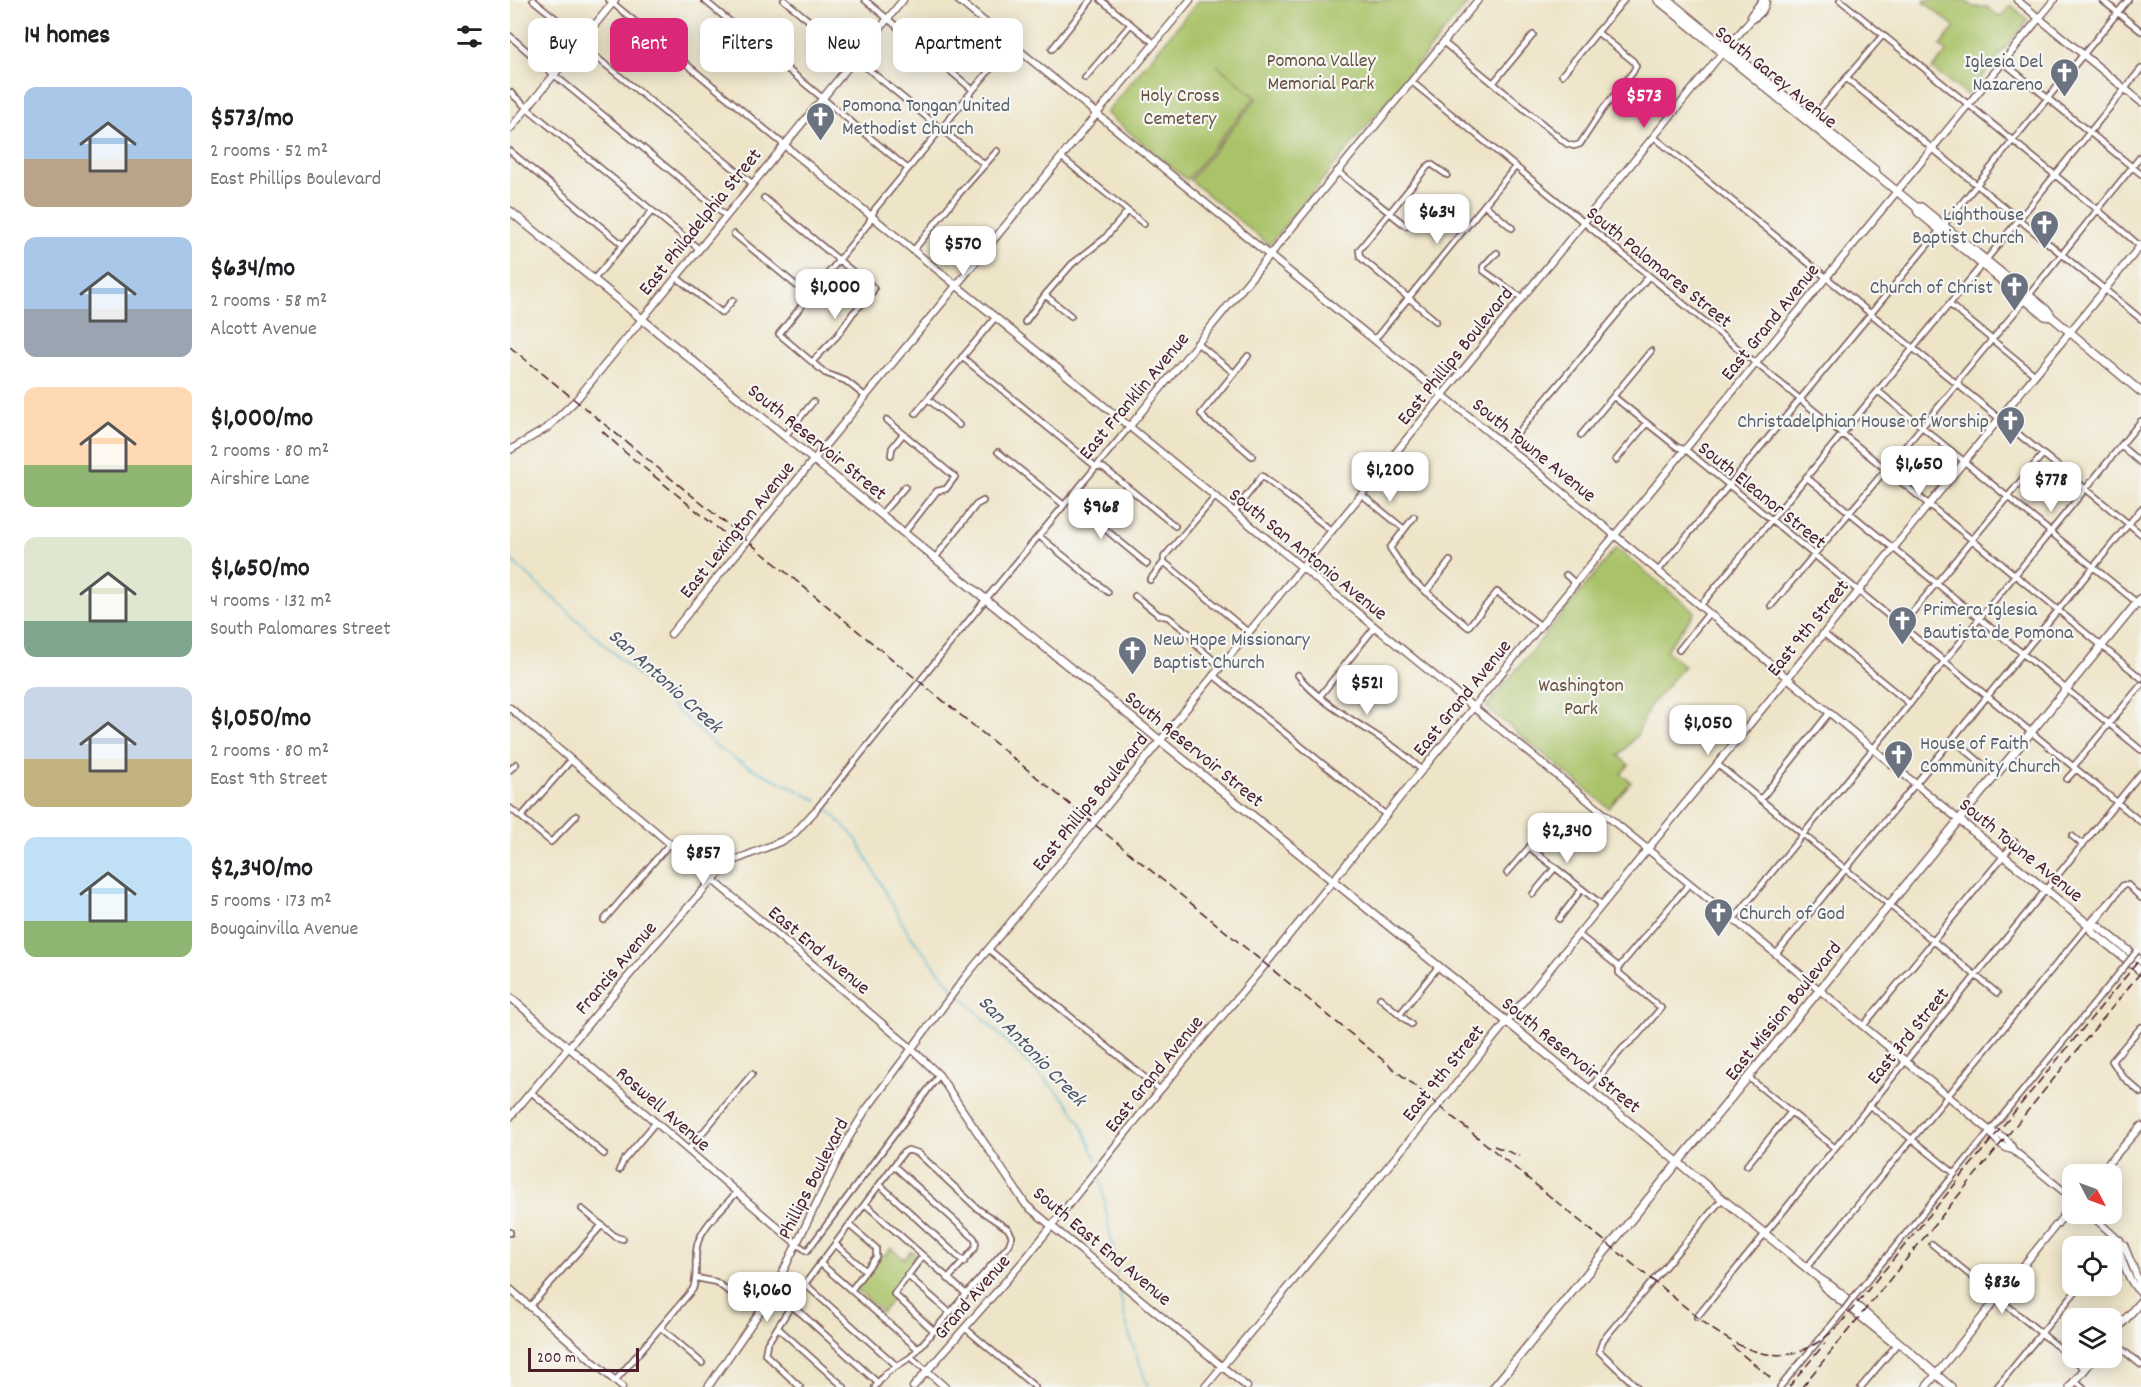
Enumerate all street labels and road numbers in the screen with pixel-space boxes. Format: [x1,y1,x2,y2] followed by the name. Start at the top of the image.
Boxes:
[1708,20,1843,137] street label: South Garey Avenue
[633,143,770,303] street label: East Philadelphia Street
[1579,201,1737,336] street label: South Palomares Street
[1715,258,1828,388] street label: East Grand Avenue
[1392,282,1521,432] street label: East Phillips Boulevard
[1073,327,1197,467] street label: East Franklin Avenue
[740,378,892,508] street label: South Reservoir Street
[1465,392,1601,510] street label: South Towne Avenue
[1691,436,1831,557] street label: South Eleanor Street
[674,456,803,606] street label: East Lexington Avenue
[1222,482,1393,628] street label: South San Antonio Avenue
[1761,574,1857,683] street label: East 9th Street
[1407,634,1520,764] street label: East Grand Avenue
[1117,685,1269,815] street label: South Reservoir Street
[1027,728,1156,878] street label: East Phillips Boulevard
[1952,792,2088,910] street label: South Towne Avenue
[761,900,875,1003] street label: East End Avenue
[570,916,665,1022] street label: Francis Avenue
[1719,936,1850,1088] street label: East Mission Boulevard
[1861,982,1957,1091] street label: East 3rd Street
[1494,991,1646,1121] street label: South Reservoir Street
[1099,1010,1212,1140] street label: East Grand Avenue
[1396,1019,1492,1128] street label: East 9th Street
[608,1061,716,1160] street label: Roswell Avenue
[772,1114,857,1245] street label: Phillips Boulevard
[1026,1181,1177,1314] street label: South East End Avenue
[928,1249,1018,1347] street label: Grand Avenue

